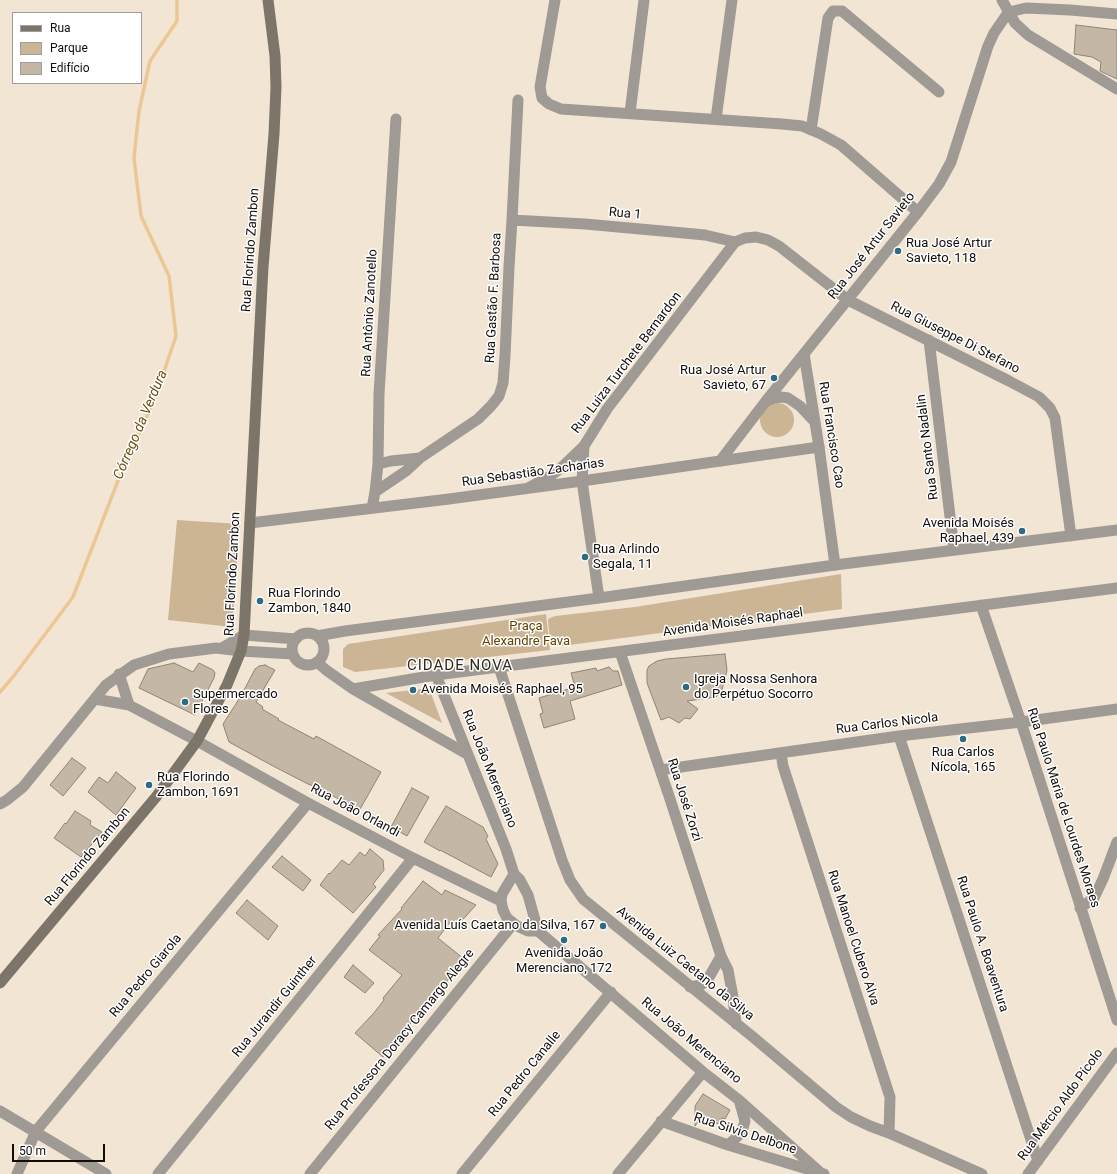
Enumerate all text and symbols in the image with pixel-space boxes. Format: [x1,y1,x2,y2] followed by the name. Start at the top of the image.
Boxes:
[12,12,142,84] legend
[50,21,71,35] text: Rua
[50,41,88,55] text: Parque
[50,61,90,75] text: Edifício
[239,188,263,312] street label: Rua Florindo Zambon
[825,189,919,303] street label: Rua José Artur Savieto
[608,205,642,223] street label: Rua 1
[483,232,505,364] street label: Rua Gastão F. Barbosa
[906,236,992,267] place label: Rua José Artur Savieto, 118
[893,246,903,256] marker: Rua José Artur Savieto, 118
[359,249,381,377] street label: Rua Antônio Zanotello
[569,289,685,437] street label: Rua Luiza Turchete Bernardon
[888,299,1022,377] street label: Rua Giuseppe Di Stefano
[680,363,766,394] place label: Rua José Artur Savieto, 67
[110,368,172,482] water label: Córrego da Verdura
[769,373,779,383] marker: Rua José Artur Savieto, 67
[815,380,847,490] street label: Rua Francisco Cao
[914,393,942,501] street label: Rua Santo Nadalin
[461,455,605,491] street label: Rua Sebastião Zacharias
[222,512,244,636] street label: Rua Florindo Zambon
[923,516,1014,547] place label: Avenida Moisés Raphael, 439
[1017,526,1027,536] marker: Avenida Moisés Raphael, 439
[593,542,660,573] place label: Rua Arlindo Segala, 11
[580,552,590,562] marker: Rua Arlindo Segala, 11
[268,586,351,617] place label: Rua Florindo Zambon, 1840
[255,596,265,606] marker: Rua Florindo Zambon, 1840
[662,605,804,641] street label: Avenida Moisés Raphael
[482,619,570,650] park label: Praça Alexandre Fava
[407,657,513,675] district label: CIDADE NOVA
[694,672,817,703] place label: Igreja Nossa Senhora do Perpétuo Socorro
[421,682,583,698] place label: Avenida Moisés Raphael, 95
[681,682,691,692] marker: Igreja Nossa Senhora do Perpétuo Socorro
[408,685,418,695] marker: Avenida Moisés Raphael, 95
[193,687,278,718] place label: Supermercado Flores
[180,697,190,707] marker: Supermercado Flores
[1023,706,1103,910] street label: Rua Paulo Maria de Lourdes Moraes
[458,708,520,830] street label: Rua João Merenciano
[835,710,939,738] street label: Rua Carlos Nicola
[958,734,968,744] marker: Rua Carlos Nícola, 165
[931,745,995,776] place label: Rua Carlos Nícola, 165
[663,757,705,843] street label: Rua José Zorzi
[157,770,240,801] place label: Rua Florindo Zambon, 1691
[144,780,154,790] marker: Rua Florindo Zambon, 1691
[308,781,402,841] street label: Rua João Orlandi
[42,804,134,910] street label: Rua Florindo Zambon
[824,868,882,1008] street label: Rua Manoel Cubero Alva
[953,874,1011,1014] street label: Rua Paulo A. Boaventura
[613,904,757,1024] street label: Avenida Luiz Caetano da Silva
[395,918,595,934] place label: Avenida Luís Caetano da Silva, 167
[598,921,608,931] marker: Avenida Luís Caetano da Silva, 167
[107,931,185,1021] street label: Rua Pedro Giarola
[559,935,569,945] marker: Avenida João Merenciano, 172
[322,946,478,1134] street label: Rua Professora Doracy Camargo Alegre
[516,946,612,977] place label: Avenida João Merenciano, 172
[229,953,321,1061] street label: Rua Jurandir Guinther
[638,995,744,1087] street label: Rua João Merenciano
[486,1028,564,1120] street label: Rua Pedro Canalle
[1015,1046,1107,1164] street label: Rua Mércio Aldo Pícolo
[692,1110,798,1158] street label: Rua Silvio Delbone
[14,1136,107,1162] scale bar
[19,1144,46,1158] text: 50 m

